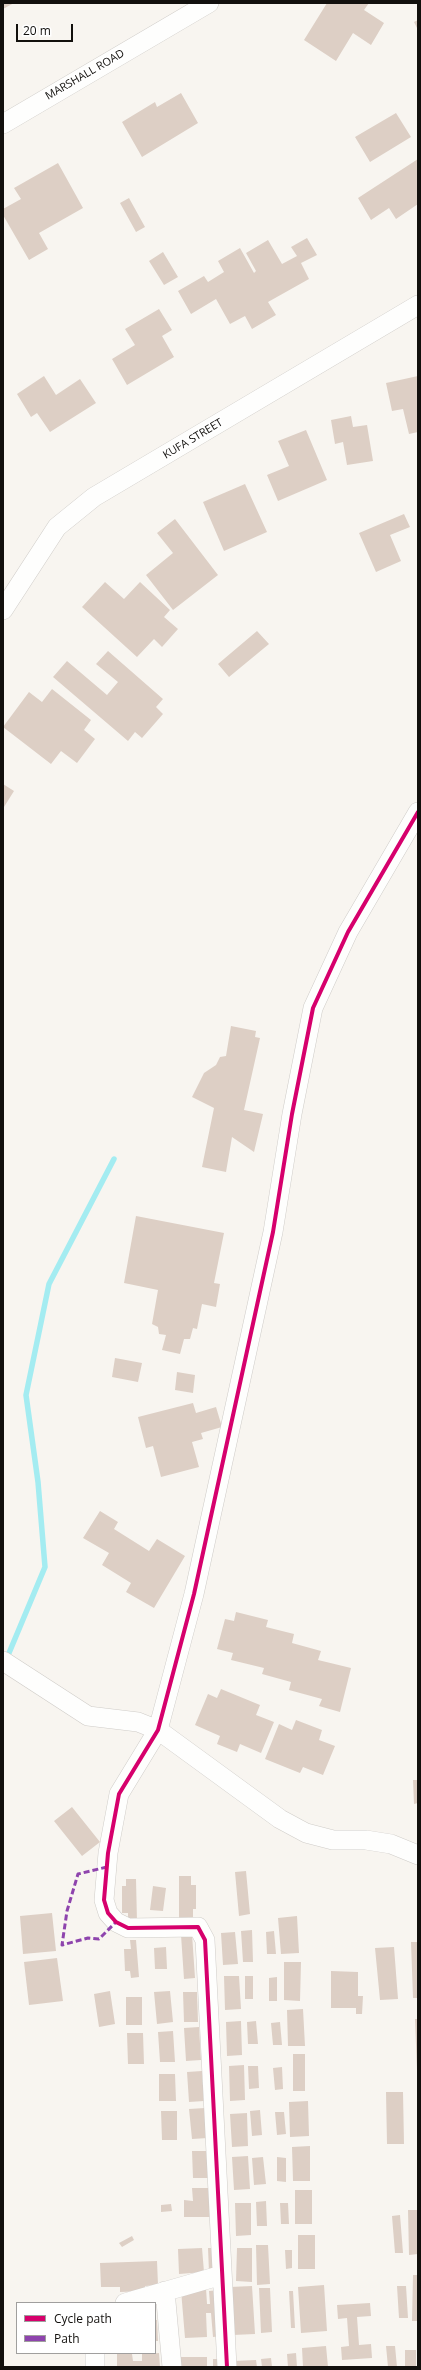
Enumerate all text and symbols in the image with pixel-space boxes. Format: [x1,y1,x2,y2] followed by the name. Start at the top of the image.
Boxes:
[18,16,75,42] scale bar
[23,22,51,39] text: 20 m
[43,47,127,103] street label: MARSHALL ROAD
[161,416,225,462] street label: KUFA STREET
[16,2302,156,2354] legend
[54,2310,112,2327] text: Cycle path
[54,2330,80,2347] text: Path

